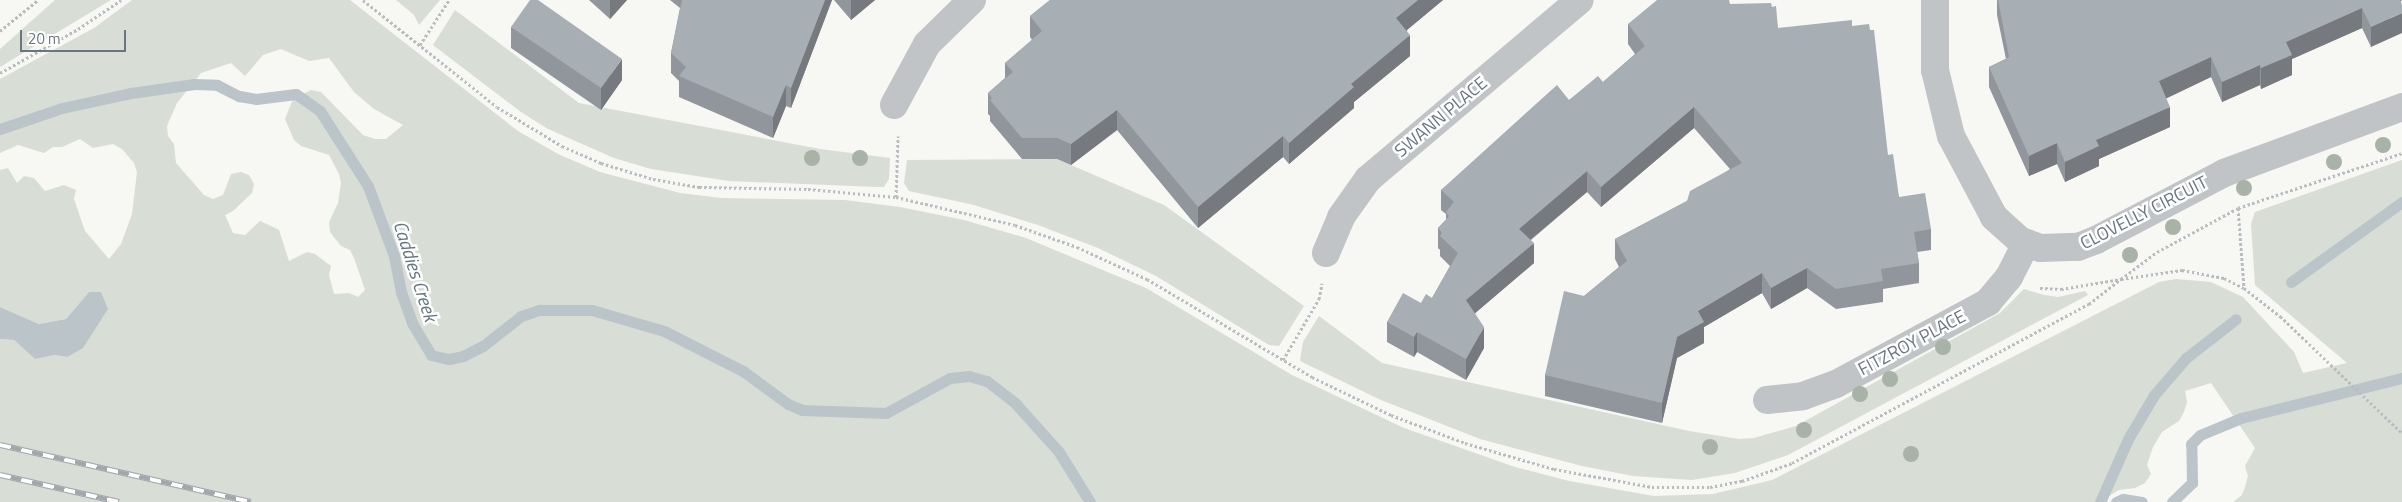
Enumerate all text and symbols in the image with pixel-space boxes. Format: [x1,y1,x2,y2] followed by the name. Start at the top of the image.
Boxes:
[22,20,129,52] scale bar
[28,27,61,50] text: 20 m
[1390,72,1492,162] street label: SWANN PLACE
[2077,172,2211,254] street label: CLOVELLY CIRCUIT
[389,218,443,324] water label: Caddies Creek
[1855,306,1969,380] street label: FITZROY PLACE

